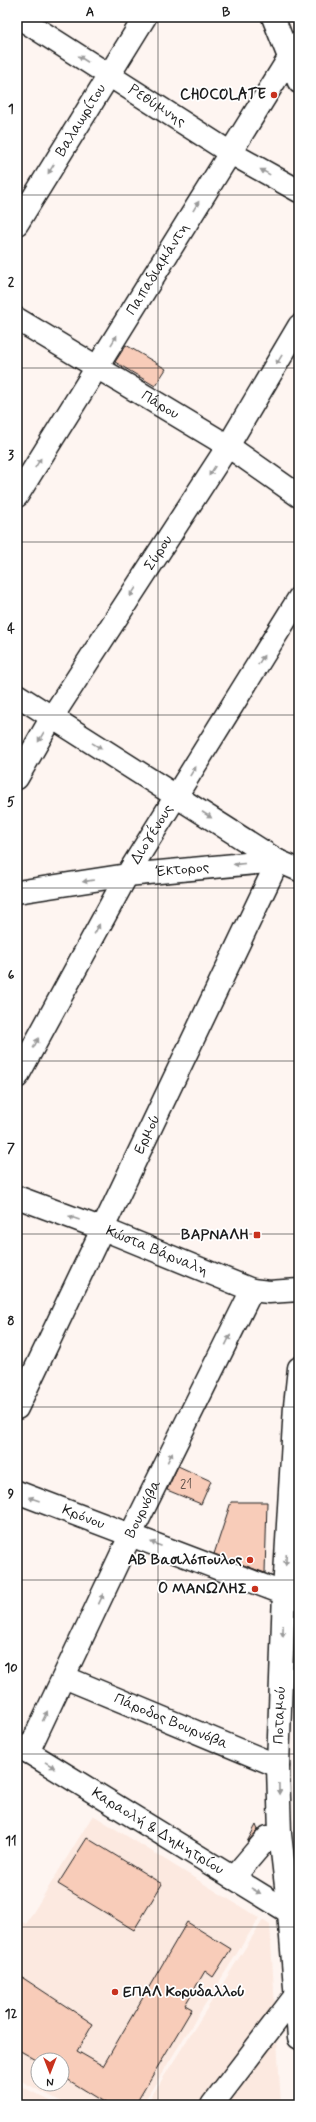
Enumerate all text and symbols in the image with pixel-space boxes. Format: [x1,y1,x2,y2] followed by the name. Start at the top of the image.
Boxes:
[86,4,94,21] text: A
[222,4,231,21] text: B
[77,56,89,63] one-way arrow
[51,80,111,160] street label: Βαλαωρίτου
[124,80,190,132] street label: Ρεθύμνης
[180,85,266,105] place label: CHOCOLATE
[269,90,279,100] marker: CHOCOLATE
[8,101,14,118] text: 1
[48,163,55,175] one-way arrow
[259,169,271,176] one-way arrow
[193,200,200,212] one-way arrow
[122,219,194,319] street label: Παπαδιαμάντη
[8,274,15,291] text: 2
[110,335,118,345] one-way arrow
[276,354,283,366] one-way arrow
[137,386,183,424] street label: Πάρου
[8,447,14,464] text: 3
[34,457,41,469] one-way arrow
[208,466,216,476] one-way arrow
[140,531,178,574] street label: Σύρου
[130,586,137,598] one-way arrow
[7,621,15,638] text: 4
[257,654,264,666] one-way arrow
[37,731,44,743] one-way arrow
[91,742,103,749] one-way arrow
[189,765,196,777] one-way arrow
[7,794,15,811] text: 5
[126,800,179,868] street label: Διογένους
[201,812,213,819] one-way arrow
[155,857,211,882] street label: Έκτορος
[233,861,245,868] one-way arrow
[82,878,94,884] one-way arrow
[94,923,101,935] one-way arrow
[8,967,15,984] text: 6
[32,1037,39,1049] one-way arrow
[130,1111,165,1158] street label: Ερμού
[7,1140,15,1157] text: 7
[67,1215,79,1221] one-way arrow
[103,1221,211,1281] street label: Κώστα Βάρναλη
[181,1225,249,1245] place label: ΒΑΡΝΑΛΗ
[252,1230,262,1240] marker: ΒΑΡΝΑΛΗ
[7,1313,15,1330] text: 8
[225,1335,231,1346] one-way arrow
[167,1451,173,1462] one-way arrow
[121,1476,166,1542] street label: Βουρνόβα
[180,1476,192,1493] house number: 21
[8,1486,15,1503] text: 9
[28,1495,40,1501] one-way arrow
[59,1500,108,1534] street label: Κρόνου
[150,1540,162,1546] one-way arrow
[128,1550,242,1570] place label: ΑΒ Βασιλόπουλος
[283,1554,290,1566] one-way arrow
[245,1555,255,1565] marker: ΑΒ Βασιλόπουλος
[158,1579,247,1599] place label: O ΜΑΝΩΛΗΣ
[250,1584,260,1594] marker: O ΜΑΝΩΛΗΣ
[98,1593,104,1605] one-way arrow
[280,1625,286,1638] one-way arrow
[4,1660,18,1677] text: 10
[269,1686,291,1744] street label: Ποταμού
[111,1689,232,1754] street label: Πάροδος Βουρνόβα
[42,1711,48,1722] one-way arrow
[45,1761,55,1769] one-way arrow
[88,1783,228,1880] street label: Καραολή & Δημητρίου
[275,1783,282,1795] one-way arrow
[5,1833,17,1850] text: 11
[251,1888,262,1895] one-way arrow
[123,1982,245,2002] place label: ΕΠΑΛ Κορυδαλλού
[110,1987,120,1997] marker: ΕΠΑΛ Κορυδαλλού
[5,2006,17,2023] text: 12
[30,2052,70,2092] north arrow
[46,2074,54,2088] text: N

